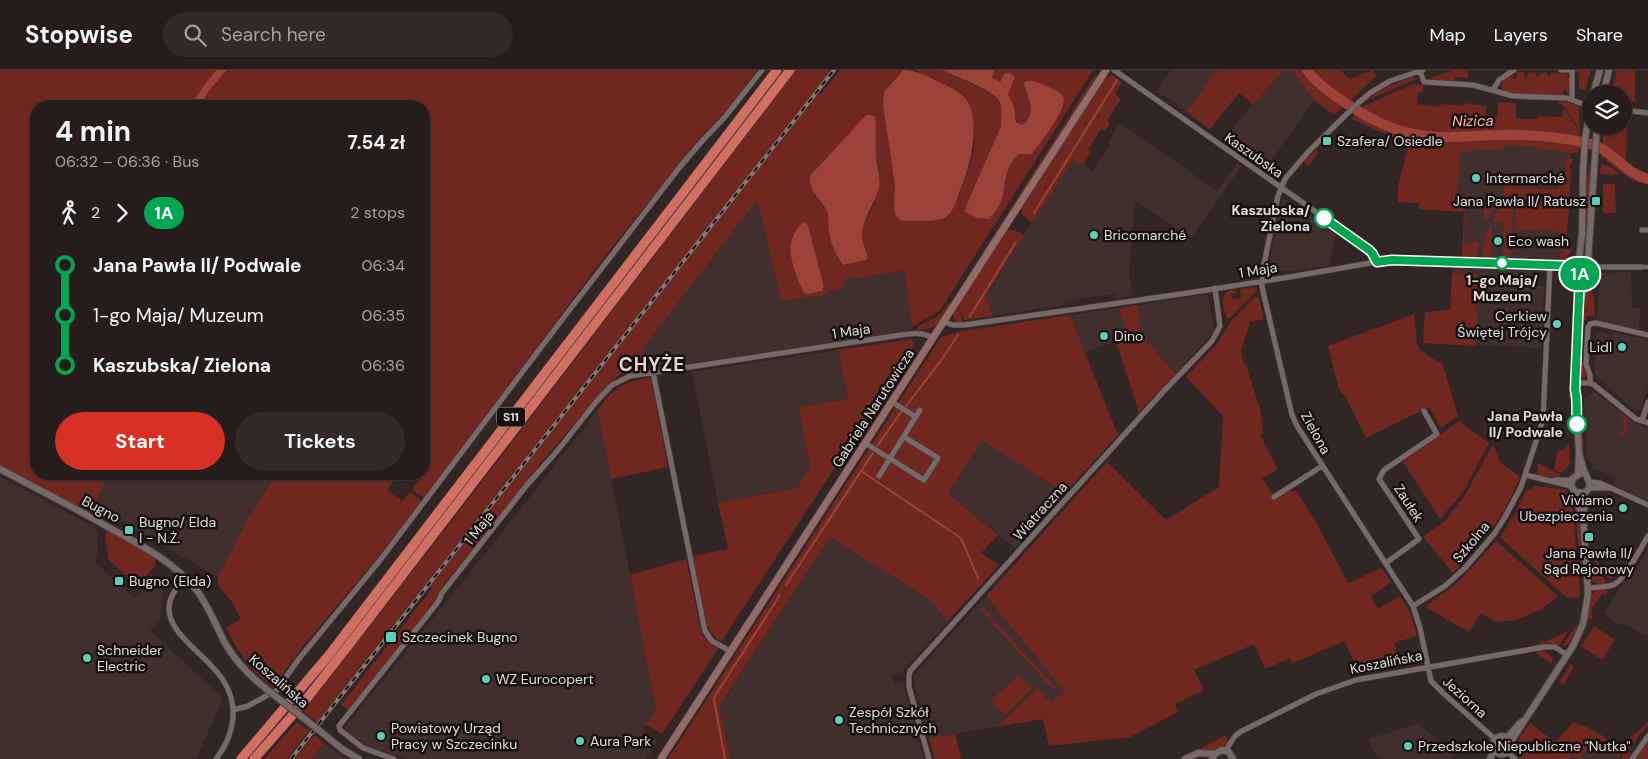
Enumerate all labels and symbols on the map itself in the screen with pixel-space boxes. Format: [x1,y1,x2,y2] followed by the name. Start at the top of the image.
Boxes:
[1452,111,1494,131] water label: Nizica
[1221,128,1287,182] street label: Kaszubska
[1337,132,1443,150] place label: Szafera/ Osiedle
[1321,135,1333,147] marker: Szafera/ Osiedle
[1486,169,1565,187] place label: Intermarché
[1470,172,1482,184] marker: Intermarché
[1453,192,1586,210] place label: Jana Pawła II/ Ratusz
[1590,195,1602,207] marker: Jana Pawła II/ Ratusz
[1232,201,1310,235] place label: Kaszubska/ Zielona
[1314,208,1334,228] marker: Kaszubska/ Zielona
[1104,226,1186,244] place label: Bricomarché
[1088,229,1100,241] marker: Bricomarché
[1508,232,1569,250] place label: Eco wash
[1492,235,1504,247] marker: Eco wash
[1495,256,1509,270] marker: 1-go Maja/ Muzeum
[1238,258,1278,282] street label: 1 Maja
[1558,258,1602,290] line badge: 1A
[1466,271,1538,305] place label: 1-go Maja/ Muzeum
[1457,307,1547,341] place label: Cerkiew Świętej Trójcy
[1551,318,1563,330] marker: Cerkiew Świętej Trójcy
[831,319,871,343] street label: 1 Maja
[1114,327,1143,345] place label: Dino
[1098,330,1110,342] marker: Dino
[1589,338,1612,356] place label: Lidl
[1616,341,1628,353] marker: Lidl
[828,345,918,471] street label: Gabriela Narutowicza
[619,352,685,377] district label: CHYŻE
[1487,407,1563,441] place label: Jana Pawła II/ Podwale
[497,408,525,427] road number: S11
[1297,409,1335,457] street label: Zielona
[1567,414,1587,434] marker: Jana Pawła II/ Podwale
[1009,478,1071,544] street label: Wiatraczna
[1390,481,1428,525] street label: Zaułek
[1519,491,1613,525] place label: Viviamo Ubezpieczenia
[79,492,123,526] street label: Bugno
[1617,502,1629,514] marker: Viviamo Ubezpieczenia
[460,507,498,549] street label: 1 Maja
[139,513,216,547] place label: Bugno/ Elda I - N.Ż.
[1449,518,1493,566] street label: Szkolna
[123,524,135,536] marker: Bugno/ Elda I - N.Ż.
[1583,531,1595,543] marker: Jana Pawła II/ Sąd Rejonowy
[1544,544,1634,578] place label: Jana Pawła II/ Sąd Rejonowy
[129,572,211,590] place label: Bugno (Elda)
[113,575,125,587] marker: Bugno (Elda)
[402,628,518,646] place label: Szczecinek Bugno
[384,630,398,644] marker: Szczecinek Bugno
[97,641,162,675] place label: Schneider Electric
[1348,646,1424,678] street label: Koszalińska
[245,650,313,712] street label: Koszalińska
[81,652,93,664] marker: Schneider Electric
[496,670,594,688] place label: WZ Eurocopert
[1439,672,1491,722] street label: Jeziorna
[480,673,492,685] marker: WZ Eurocopert
[849,703,936,737] place label: Zespół Szkół Technicznych
[833,714,845,726] marker: Zespół Szkół Technicznych
[391,719,517,753] place label: Powiatowy Urząd Pracy w Szczecinku
[375,730,387,742] marker: Powiatowy Urząd Pracy w Szczecinku
[590,732,651,750] place label: Aura Park
[574,735,586,747] marker: Aura Park
[1418,737,1631,755] place label: Przedszkole Niepubliczne "Nutka"
[1402,740,1414,752] marker: Przedszkole Niepubliczne "Nutka"

